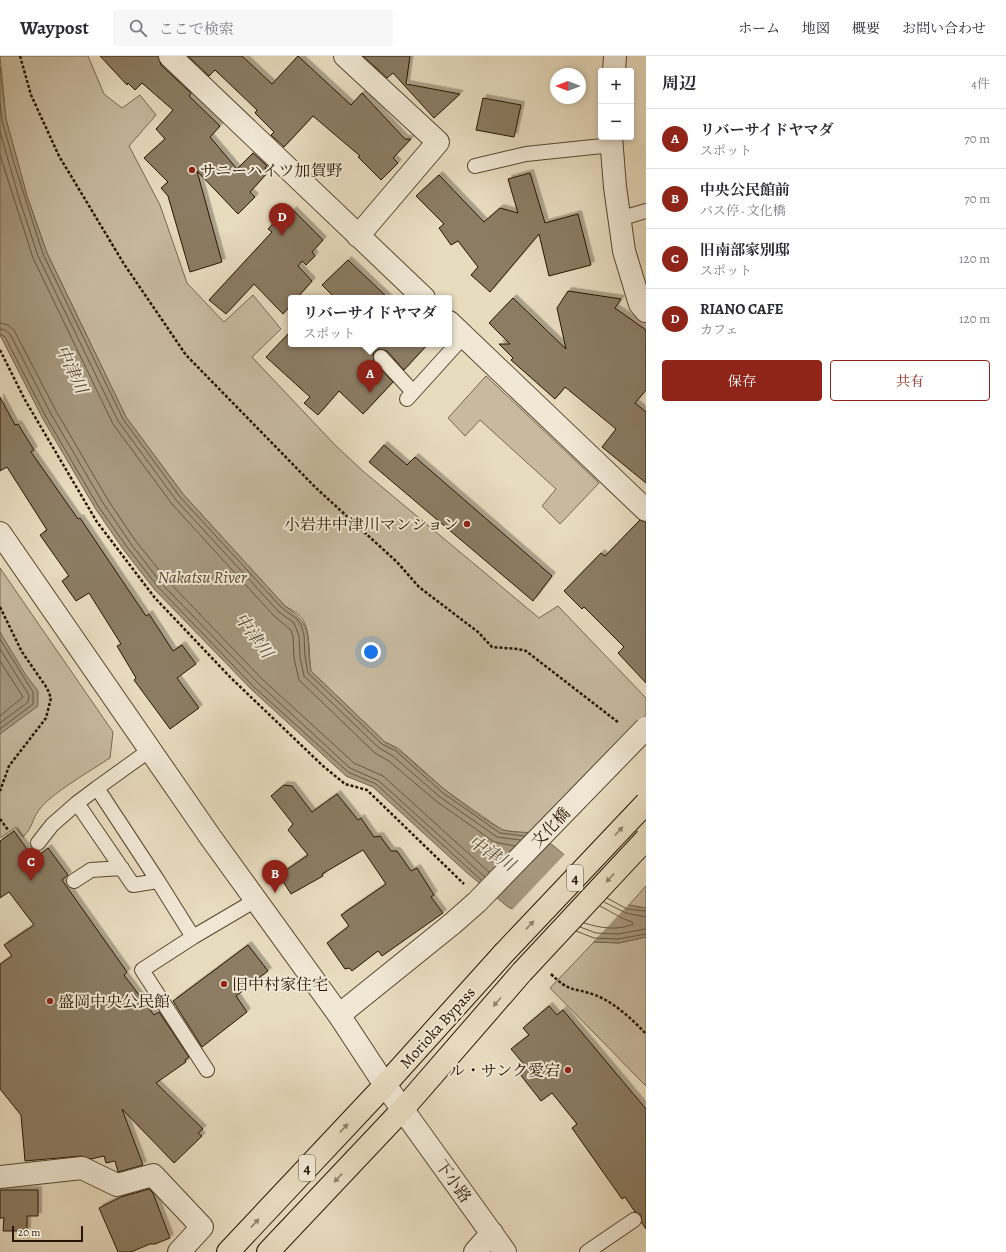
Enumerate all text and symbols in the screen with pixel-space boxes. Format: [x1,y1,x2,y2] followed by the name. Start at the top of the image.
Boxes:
[113,10,393,46] search box
[20,15,89,41] text: Waypost
[127,17,149,39] icon: search
[159,19,234,39] text: ここで検索
[738,19,780,38] text: ホーム
[802,19,830,38] text: 地図
[852,19,880,38] text: 概要
[902,19,986,38] text: お問い合わせ
[550,68,586,104] north arrow
[598,68,634,140] map controls
[598,68,634,104] button: +
[662,72,696,95] text: 周辺
[971,75,990,92] text: 4件
[598,104,634,140] button: −
[700,120,834,140] text: リバーサイドヤマダ
[671,130,679,147] text: A
[964,130,990,147] text: 70 m
[700,142,752,159] text: スポット
[200,160,343,182] place label: サニーハイツ加賀野
[187,165,197,175] marker: サニーハイツ加賀野
[700,180,790,200] text: 中央公民館前
[671,190,679,207] text: B
[964,190,990,207] text: 70 m
[700,202,786,219] text: バス停 · 文化橋
[269,203,295,236] pin: D
[700,240,790,260] text: 旧南部家別邸
[671,250,679,267] text: C
[959,250,990,267] text: 120 m
[700,262,752,279] text: スポット
[288,295,452,347] popup
[700,299,783,319] text: RIANO CAFE
[303,303,437,323] text: リバーサイドヤマダ
[670,310,680,327] text: D
[959,310,990,327] text: 120 m
[700,321,738,338] text: カフェ
[303,325,355,342] text: スポット
[50,341,94,399] water label: 中津川
[357,360,383,393] pin: A
[662,360,822,401] button: 保存
[830,360,990,401] button: 共有
[284,514,459,536] place label: 小岩井中津川マンション
[462,519,472,529] marker: 小岩井中津川マンション
[157,566,248,589] water label: Nakatsu River
[229,608,279,664] water label: 中津川
[361,642,381,662] your location
[526,803,575,853] street label: 文化橋
[614,826,624,836] one-way arrow
[464,830,521,878] water label: 中津川
[18,848,44,881] pin: C
[262,860,288,893] pin: B
[567,865,583,891] road number: 4
[605,873,615,883] one-way arrow
[525,921,534,930] one-way arrow
[232,974,328,996] place label: 旧中村家住宅
[219,979,229,989] marker: 旧中村家住宅
[395,982,481,1073] street label: Morioka Bypass
[58,991,170,1013] place label: 盛岡中央公民館
[45,996,55,1006] marker: 盛岡中央公民館
[492,996,501,1007] one-way arrow
[449,1060,560,1082] place label: ル・サンク愛宕
[563,1065,573,1075] marker: ル・サンク愛宕
[339,1123,349,1133] one-way arrow
[299,1155,315,1181] road number: 4
[430,1156,476,1207] street label: 下小路
[333,1173,343,1183] one-way arrow
[250,1219,259,1228] one-way arrow
[12,1224,83,1243] scale bar
[18,1225,40,1240] text: 20 m

